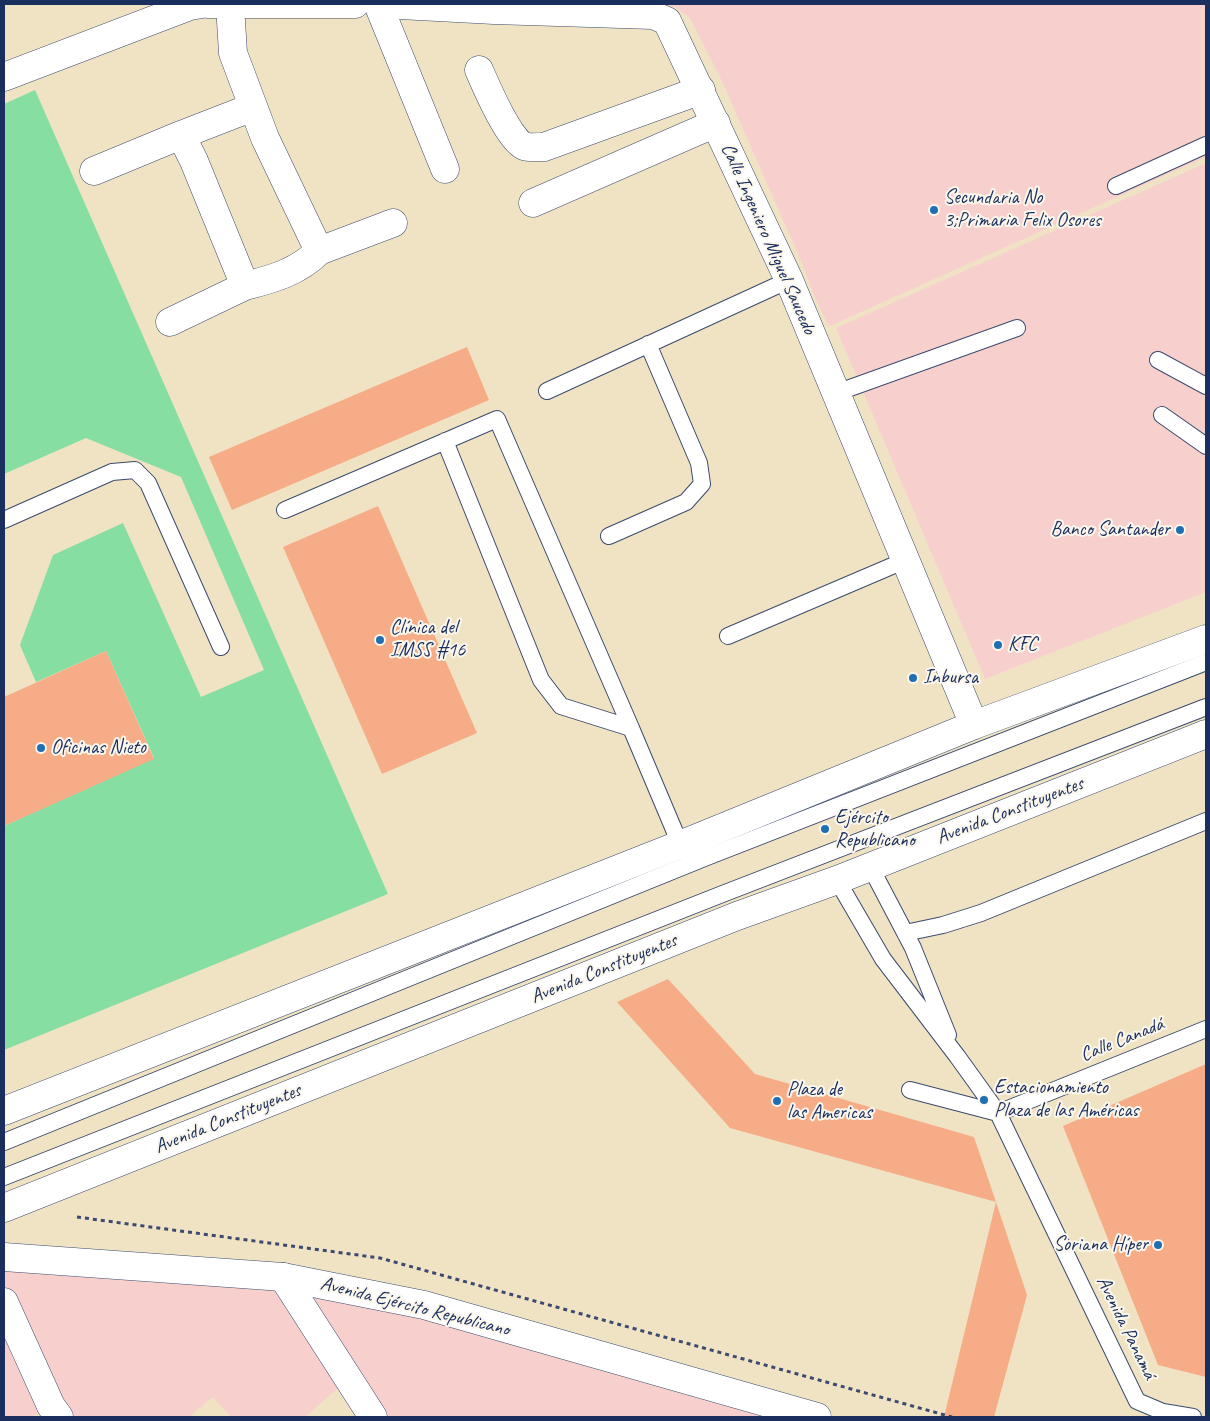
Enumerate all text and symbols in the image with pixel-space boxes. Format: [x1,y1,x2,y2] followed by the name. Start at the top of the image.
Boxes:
[715,140,821,338] street label: Calle Ingeniero Miguel Saucedo
[944,186,1101,233] place label: Secundaria No 3;Primaria Felix Osores
[928,204,940,216] marker: Secundaria No 3;Primaria Felix Osores
[1050,518,1170,542] place label: Banco Santander
[1174,524,1186,536] marker: Banco Santander
[390,616,465,663] place label: Clínica del IMSS #16
[1008,633,1037,657] place label: KFC
[374,634,386,646] marker: Clínica del IMSS #16
[992,639,1004,651] marker: KFC
[923,666,978,690] place label: Inbursa
[907,672,919,684] marker: Inbursa
[51,736,146,760] place label: Oficinas Nieto
[35,742,47,754] marker: Oficinas Nieto
[933,772,1087,850] street label: Avenida Constituyentes
[835,806,915,853] place label: Ejército Republicano
[819,823,831,835] marker: Ejército Republicano
[527,929,681,1009] street label: Avenida Constituyentes
[1077,1012,1167,1068] street label: Calle Canadá
[994,1076,1138,1123] place label: Estacionamiento Plaza de las Américas
[787,1078,872,1125] place label: Plaza de las Americas
[151,1079,305,1159] street label: Avenida Constituyentes
[978,1094,990,1106] marker: Estacionamiento Plaza de las Américas
[771,1095,783,1107] marker: Plaza de las Americas
[1053,1233,1148,1257] place label: Soriana Híper
[1152,1239,1164,1251] marker: Soriana Híper
[318,1272,512,1342] street label: Avenida Ejército Republicano
[1091,1272,1161,1384] street label: Avenida Panamá

